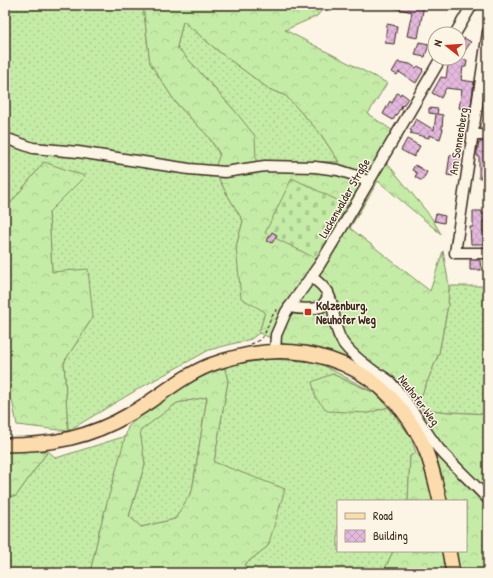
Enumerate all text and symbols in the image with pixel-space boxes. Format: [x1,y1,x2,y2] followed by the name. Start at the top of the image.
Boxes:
[427,26,467,66] north arrow
[430,38,445,48] text: N
[444,106,472,176] street label: Am Sonnenberg
[314,155,374,241] street label: Luckenwalder Straße
[316,297,376,329] place label: Kolzenburg, Neuhofer Weg
[303,307,313,317] marker: Kolzenburg, Neuhofer Weg
[394,371,444,429] street label: Neuhofer Weg
[337,500,467,552] legend
[373,507,393,524] text: Road
[373,527,408,544] text: Building

